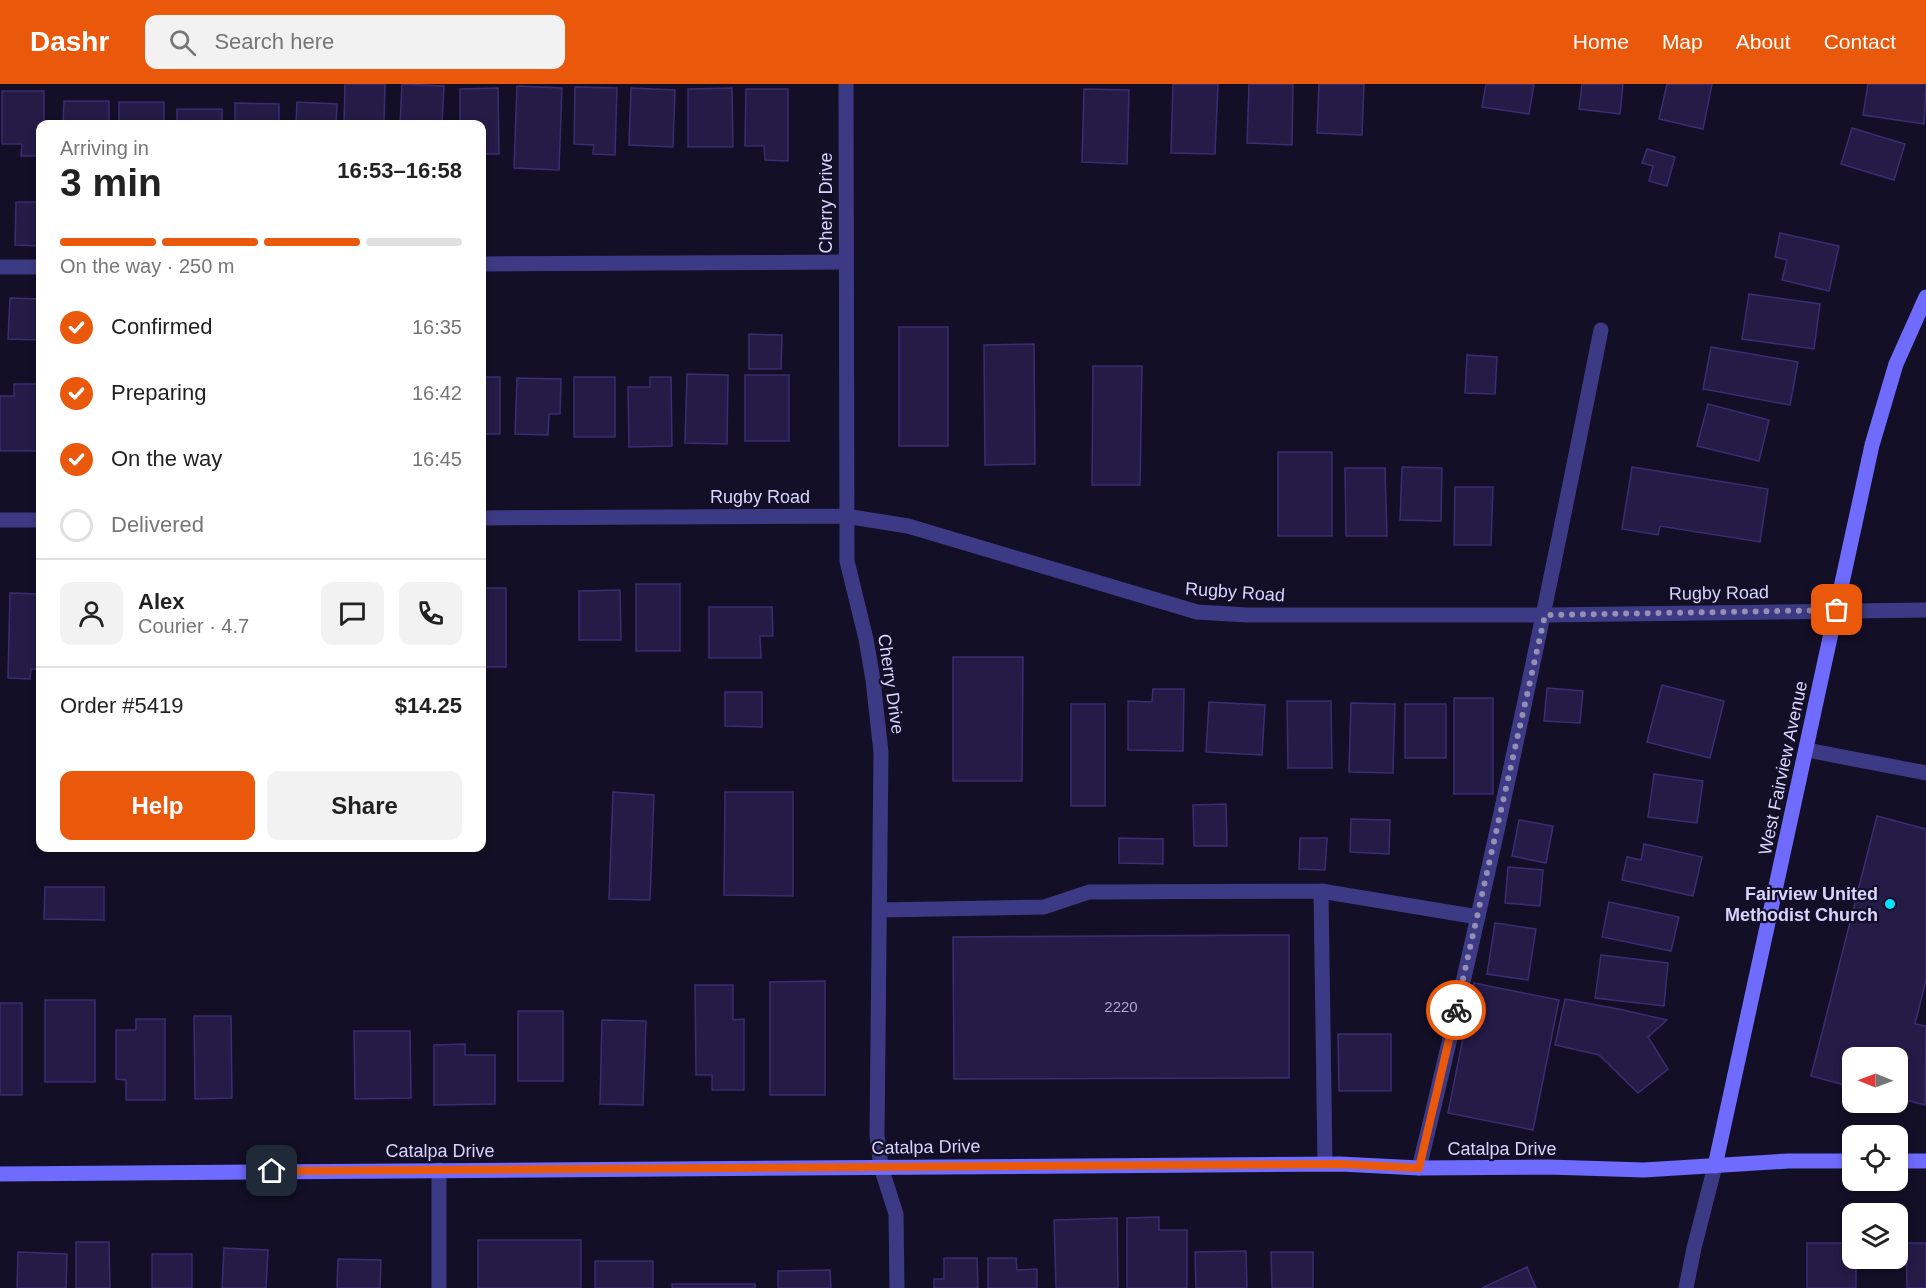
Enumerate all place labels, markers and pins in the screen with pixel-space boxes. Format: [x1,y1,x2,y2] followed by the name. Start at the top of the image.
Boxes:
[1811,584,1862,635] pin
[1725,884,1878,925] place label: Fairview United Methodist Church
[1883,897,1897,911] marker: Fairview United Methodist Church
[246,1145,297,1196] pin

